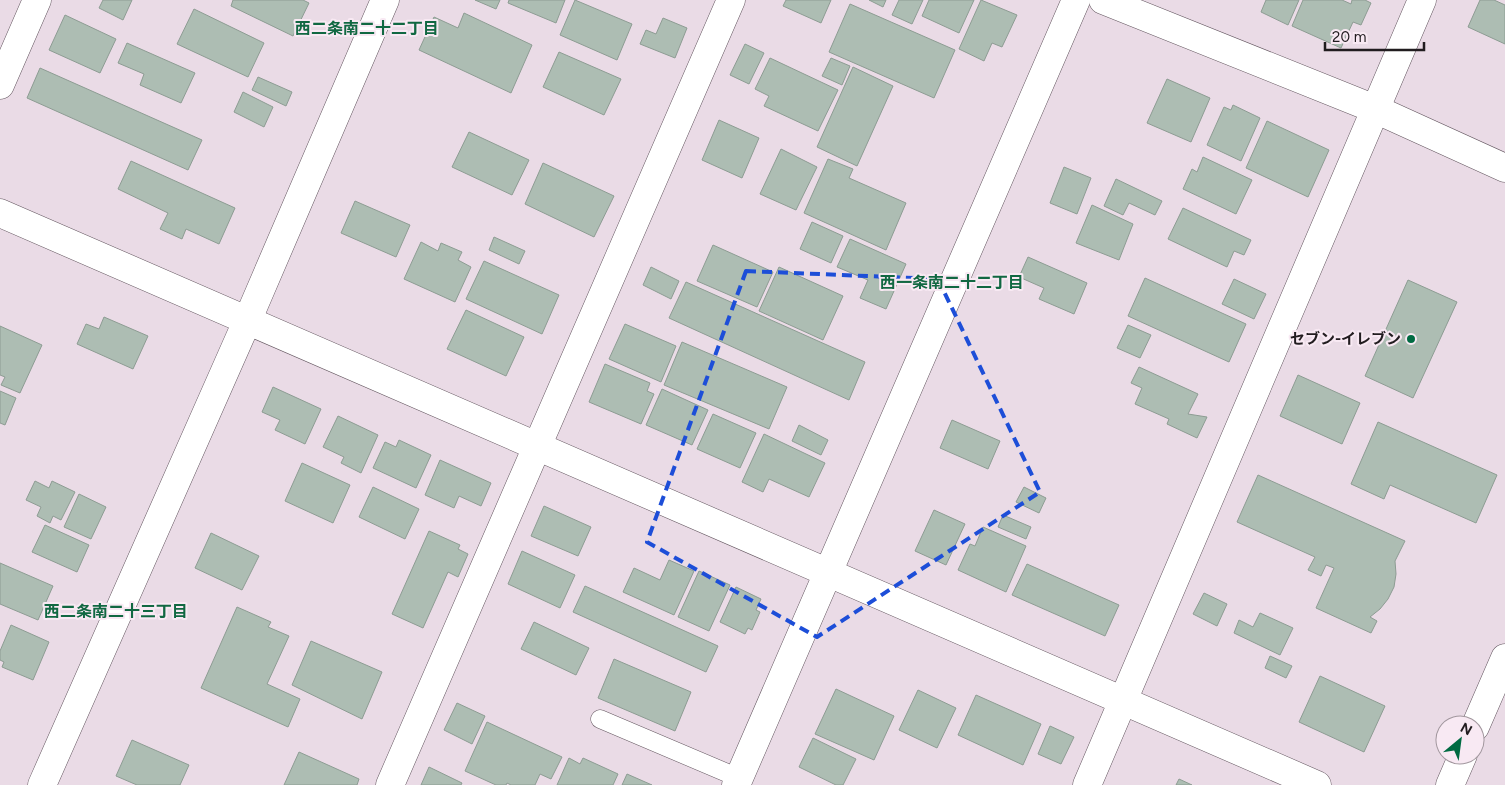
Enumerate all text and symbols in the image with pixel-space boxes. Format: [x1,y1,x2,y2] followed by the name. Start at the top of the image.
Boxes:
[295,19,439,38] district label: 西二条南二十二丁目
[1325,20,1424,52] scale bar
[1332,28,1366,46] text: 20 m
[880,273,1024,292] district label: 西一条南二十二丁目
[1290,330,1401,348] place label: セブン-イレブン
[1405,333,1417,345] marker: セブン-イレブン
[44,602,188,621] district label: 西二条南二十三丁目
[1435,715,1485,765] north arrow
[1457,719,1475,739] text: N

